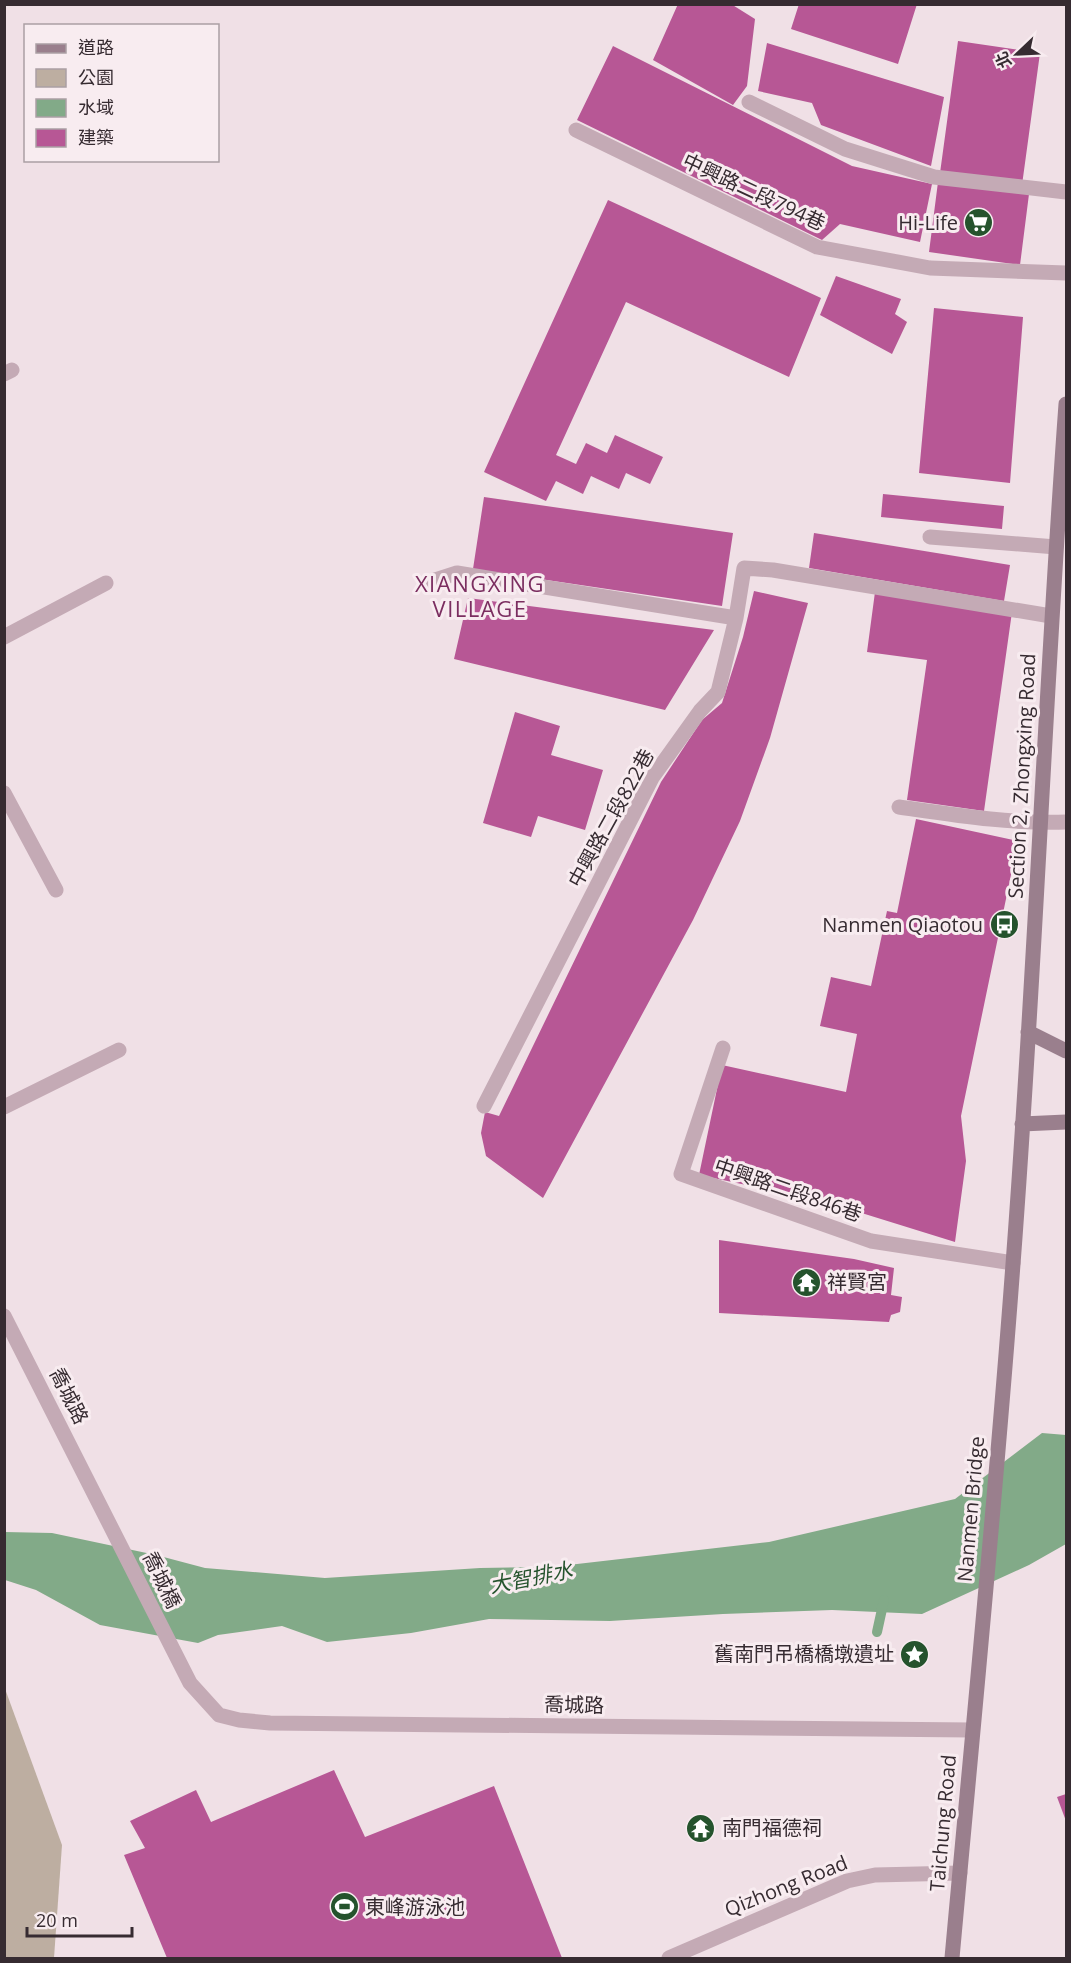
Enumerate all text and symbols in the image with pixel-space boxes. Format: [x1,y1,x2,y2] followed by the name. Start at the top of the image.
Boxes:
[24,24,219,162] legend
[987,24,1047,84] north arrow
[78,35,114,59] text: 道路
[990,48,1016,72] text: 北
[78,65,114,89] text: 公園
[78,95,114,119] text: 水域
[78,125,114,149] text: 建築
[679,147,830,236] street label: 中興路二段794巷
[963,207,995,239] supermarket icon: Hi-Life
[898,209,958,236] place label: Hi-Life
[415,568,545,623] district label: XIANGXING VILLAGE
[1002,653,1041,899] street label: Section 2, Zhongxing Road
[561,744,660,892] street label: 中興路二段822巷
[988,909,1020,941] bus stop icon: Nanmen Qiaotou
[822,911,983,938] place label: Nanmen Qiaotou
[711,1152,866,1227] street label: 中興路二段846巷
[790,1266,822,1298] temple icon: 祥賢宮
[827,1268,887,1295] place label: 祥賢宮
[44,1363,95,1429] street label: 喬城路
[951,1435,990,1583] street label: Nanmen Bridge
[137,1547,188,1613] street label: 喬城橋
[487,1555,576,1599] water label: 大智排水
[899,1638,931,1670] place icon: 舊南門吊橋橋墩遺址
[714,1640,894,1667] place label: 舊南門吊橋橋墩遺址
[544,1690,604,1719] street label: 喬城路
[923,1753,962,1893] street label: Taichung Road
[685,1812,717,1844] temple icon: 南門福德祠
[722,1814,822,1841] place label: 南門福德祠
[720,1849,851,1922] street label: Qizhong Road
[328,1891,360,1923] sports icon: 東峰游泳池
[365,1893,465,1920] place label: 東峰游泳池
[27,1900,132,1938] scale bar
[36,1908,78,1932] text: 20 m

